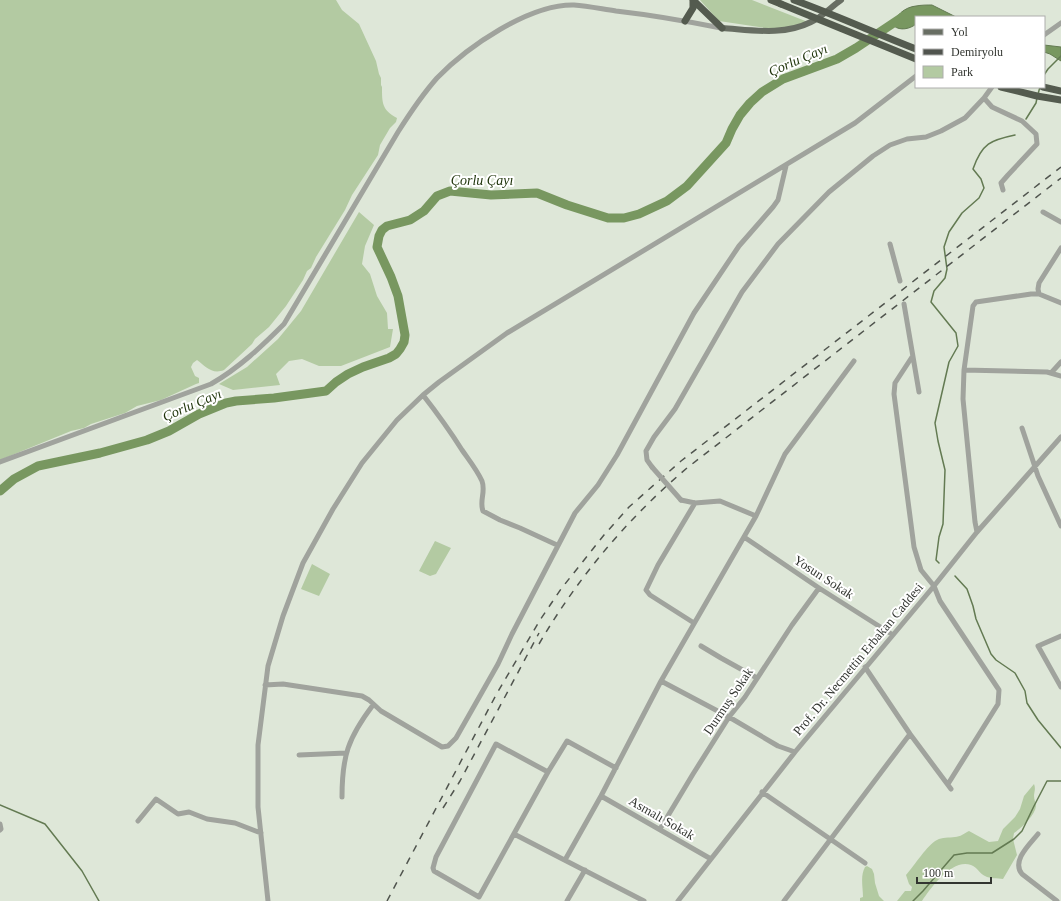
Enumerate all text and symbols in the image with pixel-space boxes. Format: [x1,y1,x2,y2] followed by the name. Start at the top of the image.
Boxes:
[915,16,1045,88] legend
[951,25,968,39] text: Yol
[766,41,830,79] water label: Çorlu Çayı
[951,45,1003,59] text: Demiryolu
[951,65,973,79] text: Park
[451,173,513,188] water label: Çorlu Çayı
[160,386,224,424] water label: Çorlu Çayı
[791,552,857,602] street label: Yosun Sokak
[790,579,926,738] street label: Prof. Dr. Necmettin Erbakan Caddesi
[700,664,756,737] street label: Durmuş Sokak
[627,793,698,843] street label: Asmalı Sokak
[917,859,991,885] scale bar
[923,866,954,880] text: 100 m

